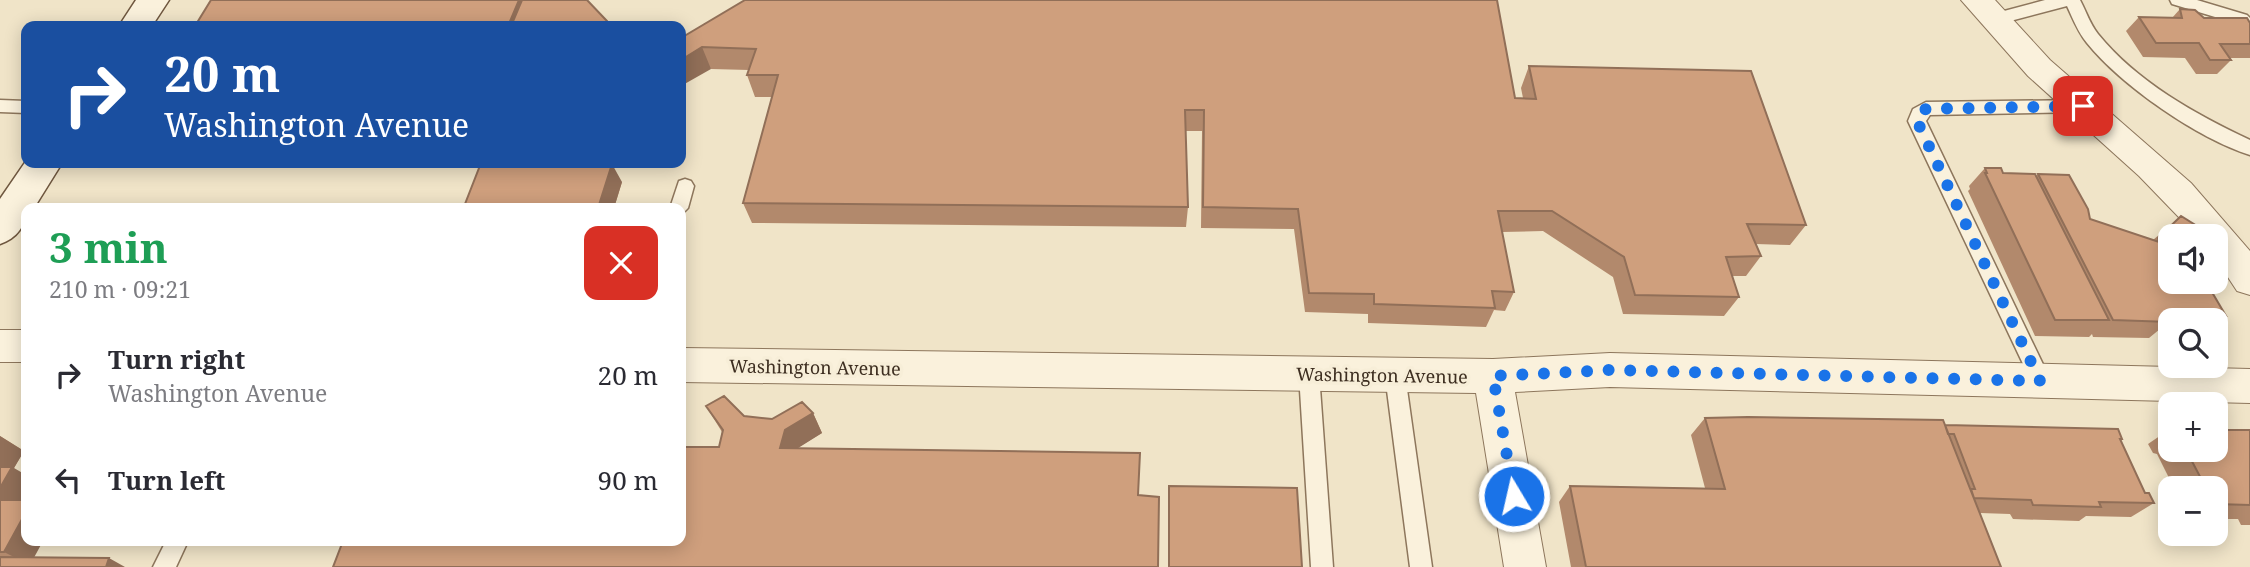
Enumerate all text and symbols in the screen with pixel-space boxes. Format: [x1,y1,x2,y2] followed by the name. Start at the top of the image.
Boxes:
[164,40,280,106] text: 20 m
[49,49,140,140] icon: right
[2053,76,2113,136] pin
[2064,87,2102,125] icon: arrive
[164,103,469,146] text: Washington Avenue
[49,218,168,275] text: 3 min
[2158,224,2228,546] map controls
[2158,224,2228,294] button: sound
[584,226,658,300] button: close
[49,273,191,305] text: 210 m · 09:21
[2158,308,2228,378] button: search
[108,341,245,377] text: Turn right
[729,354,901,380] street label: Washington Avenue
[49,356,87,394] icon: right
[598,357,658,393] text: 20 m
[1296,362,1468,388] street label: Washington Avenue
[108,377,327,409] text: Washington Avenue
[2158,392,2228,462] button: +
[1477,459,1551,533] position arrow
[49,461,87,499] icon: left
[108,462,225,498] text: Turn left
[598,462,658,498] text: 90 m
[2158,476,2228,546] button: −

